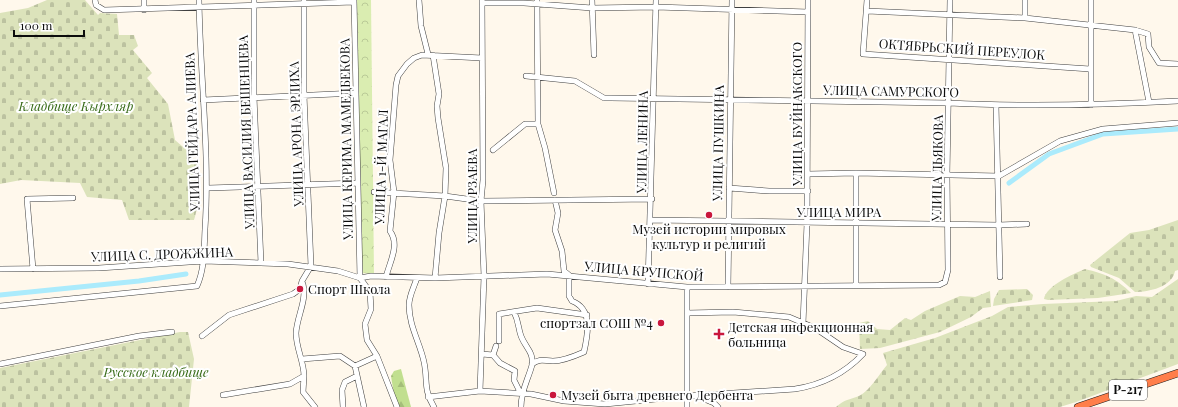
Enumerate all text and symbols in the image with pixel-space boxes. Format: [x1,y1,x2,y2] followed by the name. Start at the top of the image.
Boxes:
[14,12,84,38] scale bar
[20,17,53,33] text: 100 m
[234,34,257,230] street label: УЛИЦА ВАСИЛИЯ БЕШЕНЦЕВА
[878,34,1046,63] street label: ОКТЯБРЬСКИЙ ПЕРЕУЛОК
[335,37,356,241] street label: УЛИЦА КЕРИМА МАМЕДБЕКОВА
[788,42,805,187] street label: УЛИЦА БУЙНАКСКОГО
[180,51,203,213] street label: УЛИЦА ГЕЙДАРА АЛИЕВА
[284,60,307,208] street label: УЛИЦА АРОНА ЭРЛИХА
[822,81,959,100] street label: УЛИЦА САМУРСКОГО
[708,84,727,202] street label: УЛИЦА ПУШКИНА
[632,90,651,195] street label: УЛИЦА ЛЕНИНА
[18,97,133,114] park label: Кладбище Кырхляр
[370,109,391,226] street label: УЛИЦА 1-Й МАГАЛ
[927,114,946,222] street label: УЛИЦА ДЬЯКОВА
[463,148,480,244] street label: УЛИЦА РЗАЕВА
[796,203,882,220] street label: УЛИЦА МИРА
[704,210,714,220] marker: Музей истории мировых культур и религий
[632,220,786,252] place label: Музей истории мировых культур и религий
[90,242,234,265] street label: УЛИЦА С. ДРОЖЖИНА
[583,257,704,284] street label: УЛИЦА КРУПСКОЙ
[308,280,391,297] place label: Спорт Школа
[295,284,305,294] marker: Спорт Школа
[540,314,653,331] place label: спортзал СОШ №4
[656,318,666,328] marker: спортзал СОШ №4
[728,318,873,350] place label: Детская инфекционная больница
[713,328,725,340] marker: Детская инфекционная больница
[102,363,209,380] park label: Русское кладбище
[1109,380,1147,400] road number: Р-217
[561,386,754,403] place label: Музей быта древнего Дербента
[548,390,558,400] marker: Музей быта древнего Дербента

